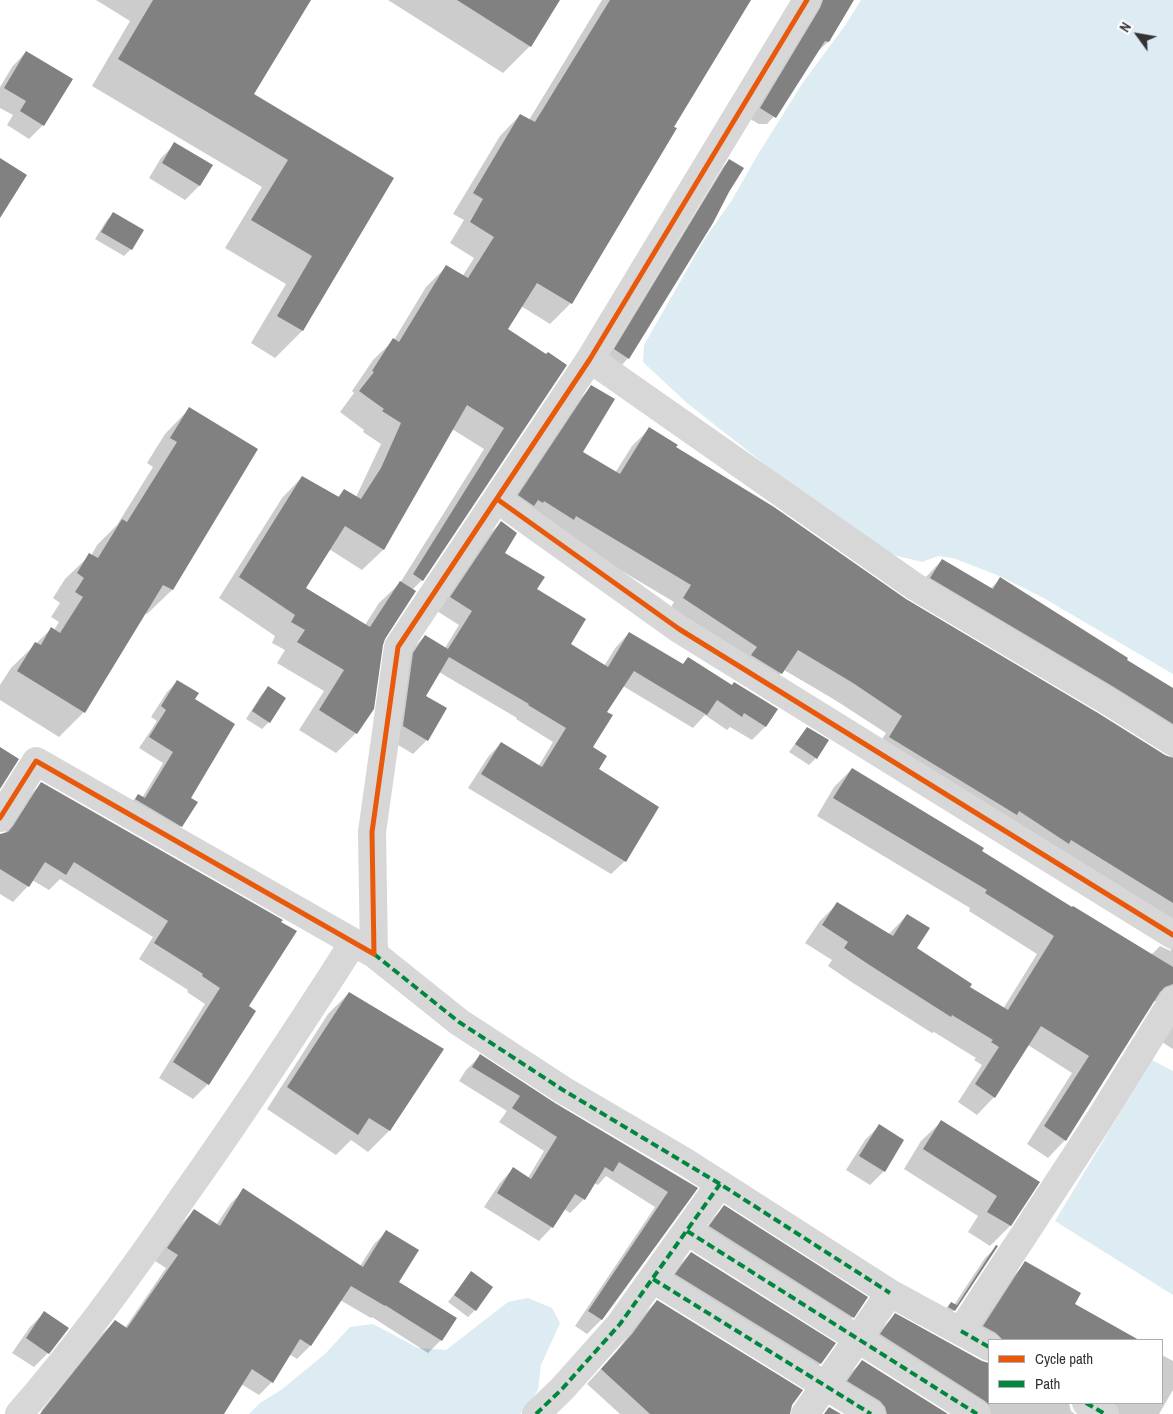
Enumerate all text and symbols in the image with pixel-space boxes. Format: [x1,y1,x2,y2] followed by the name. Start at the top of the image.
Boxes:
[1113,10,1163,60] north arrow
[1115,19,1135,35] text: N
[988,1339,1163,1404] legend
[1035,1348,1093,1369] text: Cycle path
[1035,1373,1060,1394] text: Path

